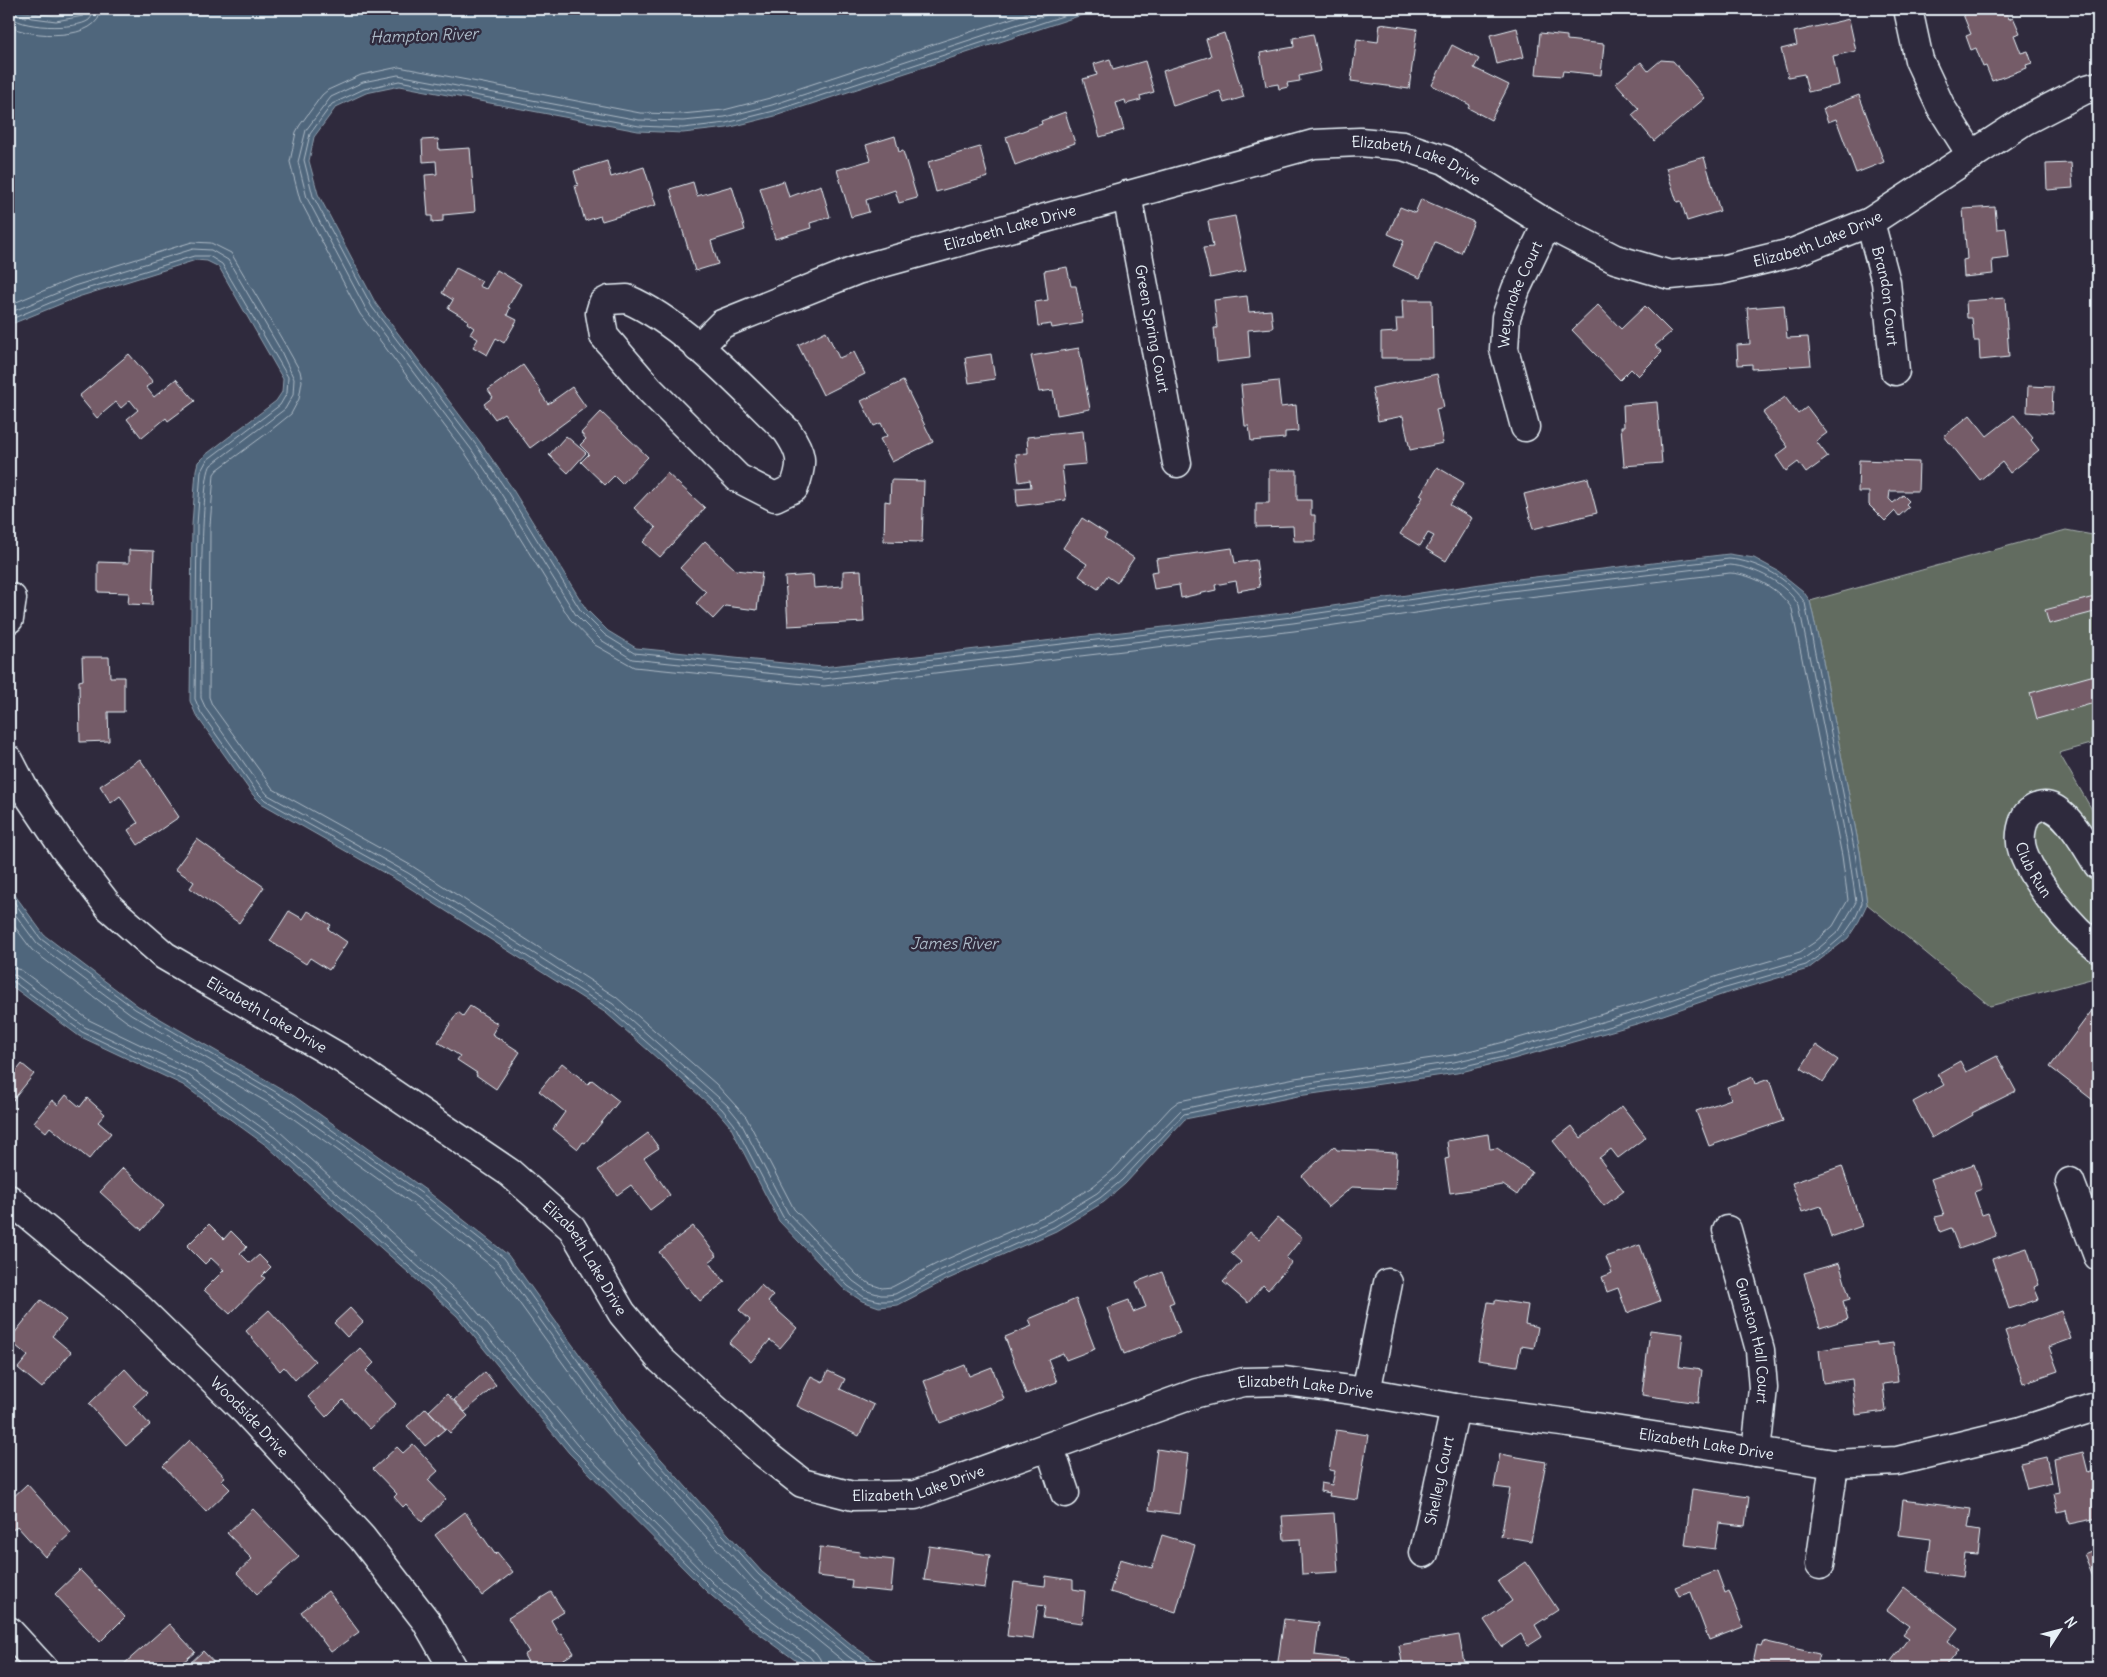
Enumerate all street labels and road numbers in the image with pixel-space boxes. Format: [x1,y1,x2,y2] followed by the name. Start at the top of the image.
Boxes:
[1351,132,1484,189] street label: Elizabeth Lake Drive
[942,200,1078,255] street label: Elizabeth Lake Drive
[1751,207,1886,271] street label: Elizabeth Lake Drive
[1494,238,1546,349] street label: Weyanoke Court
[1868,244,1902,347] street label: Brandon Court
[1131,263,1174,394] street label: Green Spring Court
[2012,840,2057,901] street label: Club Run
[203,972,330,1057] street label: Elizabeth Lake Drive
[539,1196,631,1319] street label: Elizabeth Lake Drive
[1731,1275,1773,1405] street label: Gunston Hall Court
[1236,1371,1375,1402] street label: Elizabeth Lake Drive
[206,1372,293,1461] street label: Woodside Drive
[1638,1424,1775,1464] street label: Elizabeth Lake Drive
[1420,1434,1458,1527] street label: Shelley Court
[852,1461,987,1505] street label: Elizabeth Lake Drive

